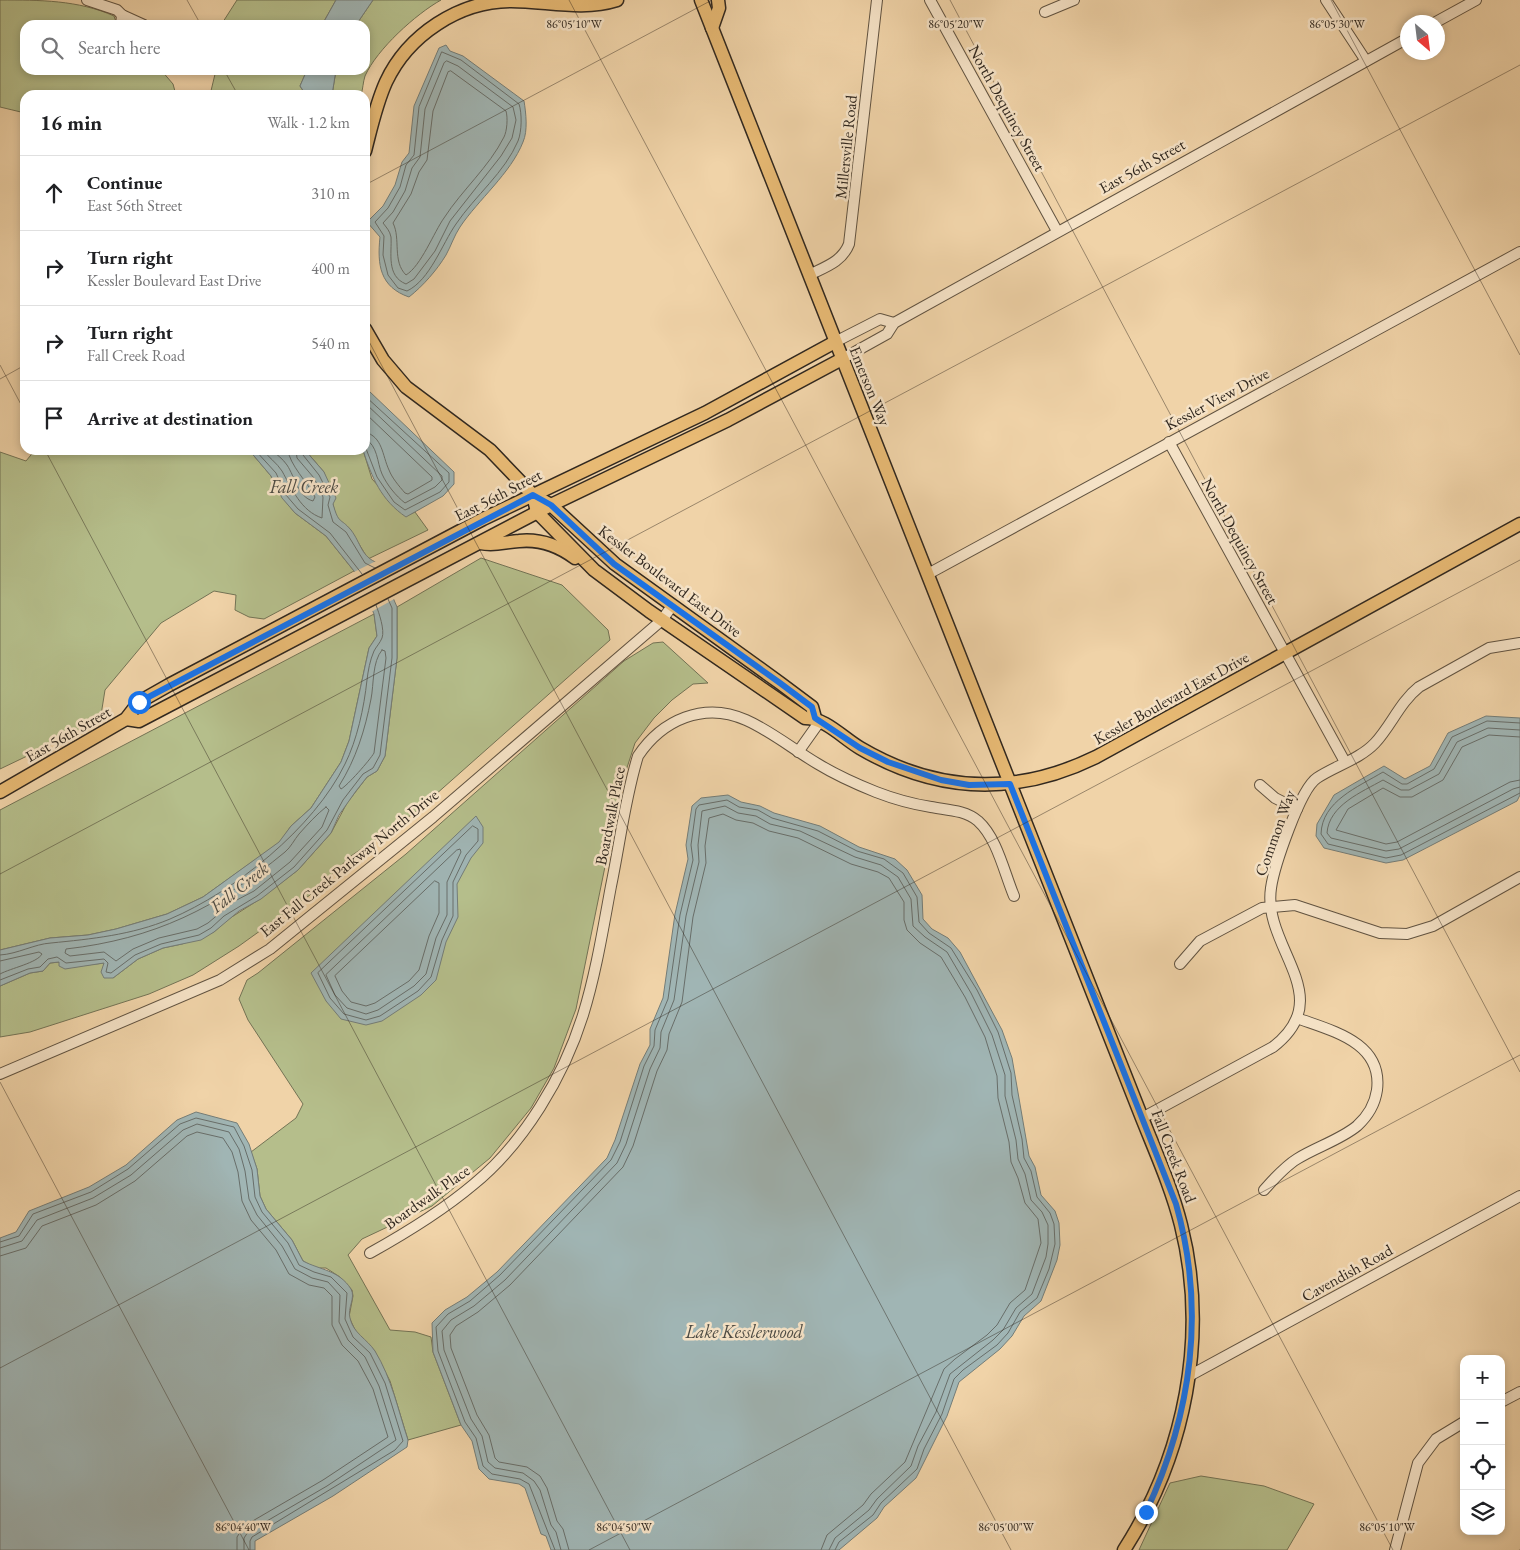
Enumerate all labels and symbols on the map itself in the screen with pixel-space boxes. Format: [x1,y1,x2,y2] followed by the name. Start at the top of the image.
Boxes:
[1400,15,1445,60] north arrow
[546,16,603,32] text: 86°05'10"W
[928,16,985,32] text: 86°05'20"W
[1309,16,1366,32] text: 86°05'30"W
[964,41,1050,175] street label: North Dequincy Street
[830,93,862,200] street label: Millersville Road
[1095,134,1189,198] street label: East 56th Street
[845,343,896,430] street label: Emerson Way
[1161,363,1273,435] street label: Kessler View Drive
[451,464,545,526] street label: East 56th Street
[1197,474,1283,608] street label: North Dequincy Street
[269,475,338,498] water label: Fall Creek
[594,520,746,642] street label: Kessler Boulevard East Drive
[1090,647,1252,749] street label: Kessler Boulevard East Drive
[128,691,151,714] route start
[21,701,115,767] street label: East 56th Street
[590,765,630,867] street label: Boardwalk Place
[255,784,443,942] street label: East Fall Creek Parkway North Drive
[1250,786,1301,879] street label: Common Way
[204,856,273,918] water label: Fall Creek
[1147,1106,1202,1206] street label: Fall Creek Road
[380,1160,474,1234] street label: Boardwalk Place
[1298,1239,1397,1307] street label: Cavendish Road
[684,1320,803,1343] water label: Lake Kesslerwood
[1135,1501,1158,1524] route end
[215,1519,272,1535] text: 86°04'40"W
[596,1519,653,1535] text: 86°04'50"W
[978,1519,1035,1535] text: 86°05'00"W
[1359,1519,1416,1535] text: 86°05'10"W

